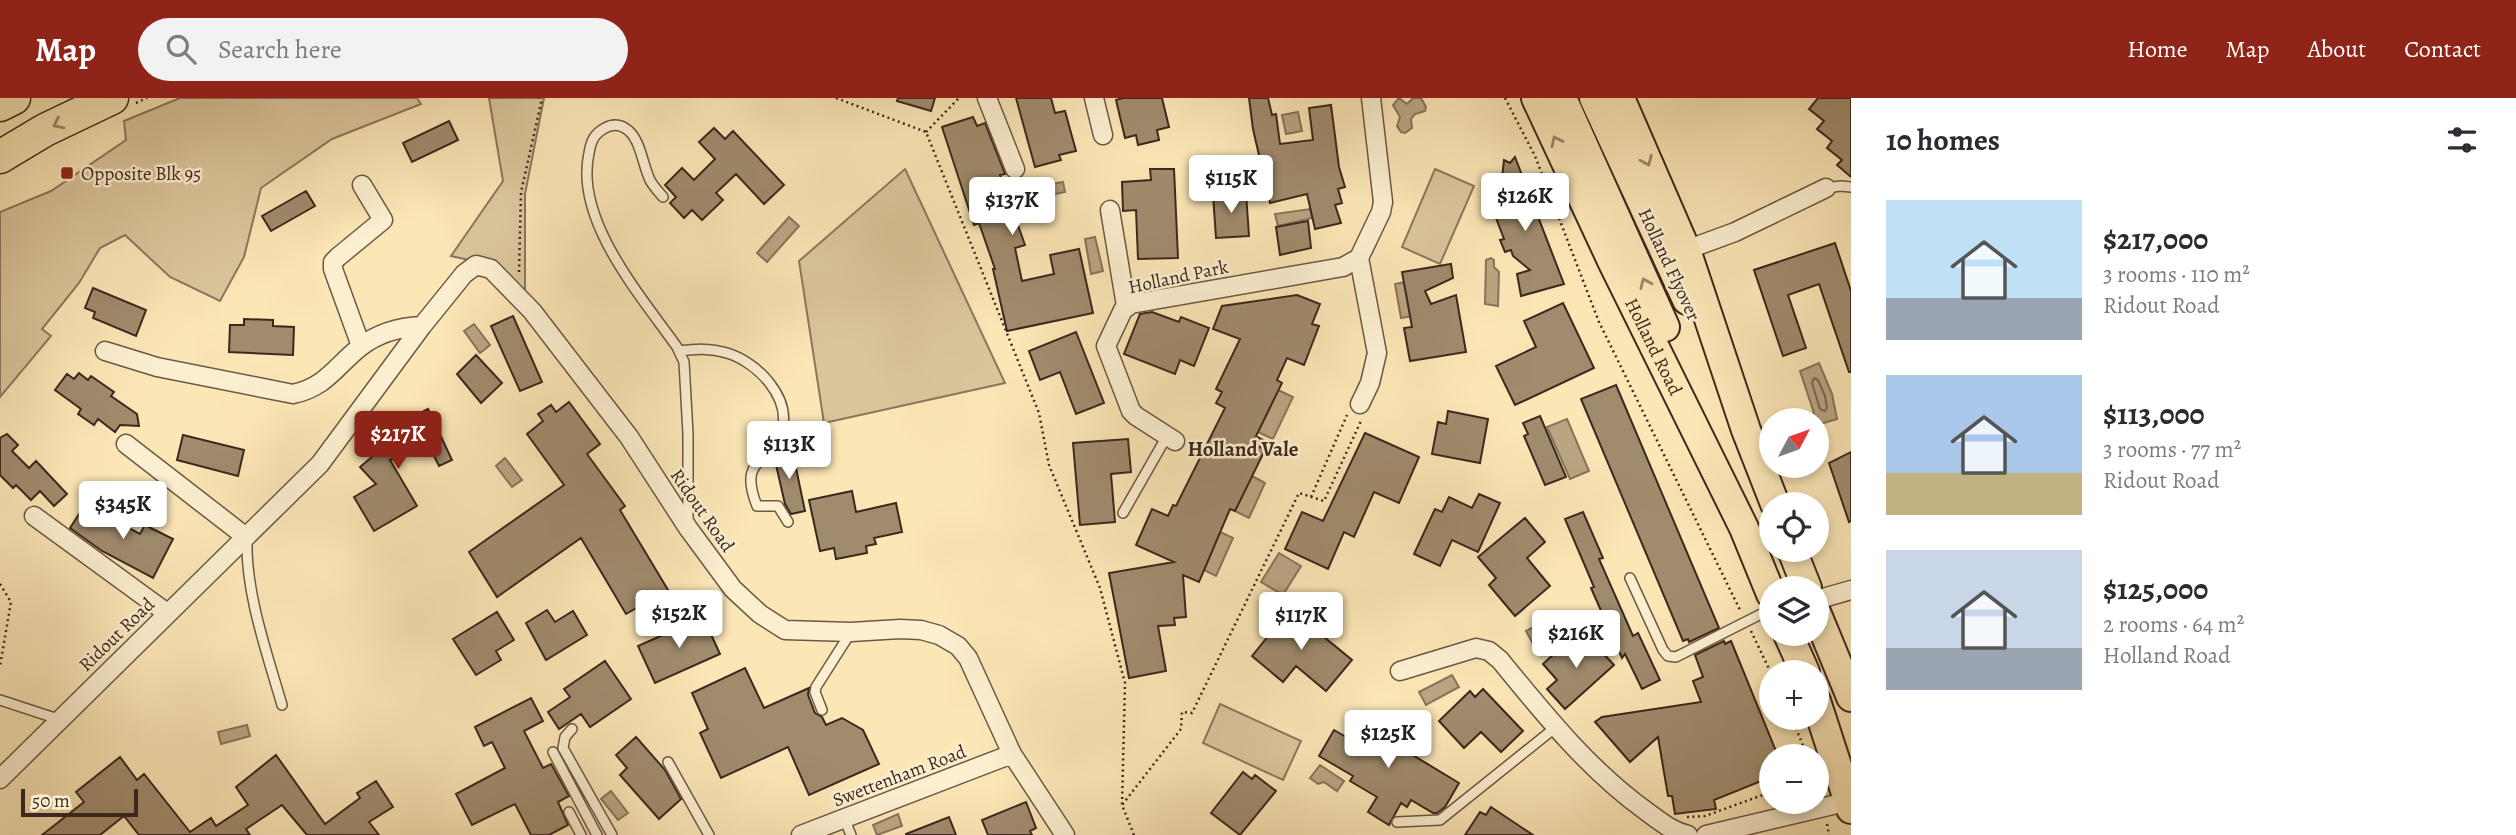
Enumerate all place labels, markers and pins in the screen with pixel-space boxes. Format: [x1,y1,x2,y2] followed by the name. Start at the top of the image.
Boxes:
[1182,156,1280,215] pin: $115K
[81,161,201,187] place label: Opposite Blk 95
[59,165,75,181] marker: Opposite Blk 95
[1476,174,1574,233] pin: $126K
[963,178,1061,237] pin: $137K
[349,412,447,471] pin: $217K
[740,422,838,481] pin: $113K
[74,482,172,541] pin: $345K
[630,590,728,650] pin: $152K
[1252,592,1350,652] pin: $117K
[1527,610,1625,670] pin: $216K
[1339,710,1437,770] pin: $125K

